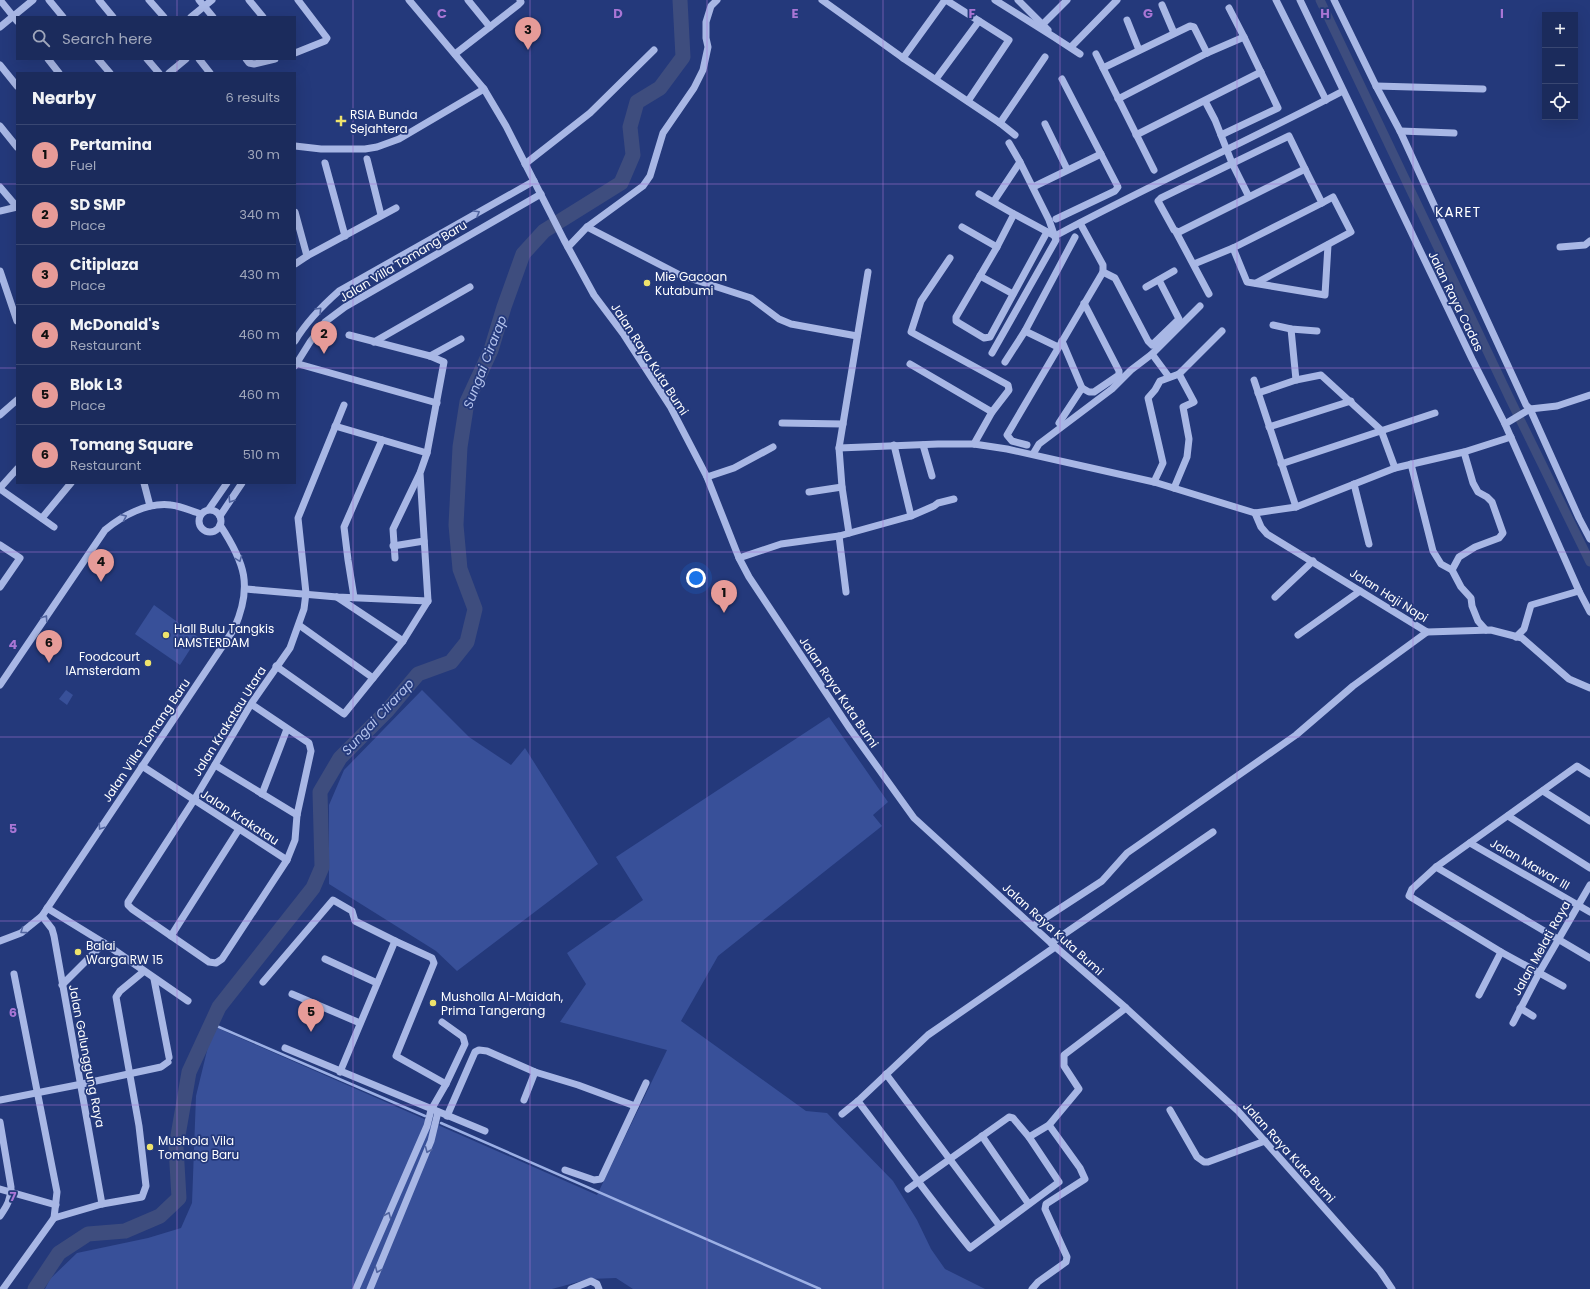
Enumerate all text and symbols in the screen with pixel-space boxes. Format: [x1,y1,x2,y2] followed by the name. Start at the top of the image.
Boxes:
[437,4,447,23] text: C
[613,4,623,23] text: D
[791,4,799,23] text: E
[968,4,976,23] text: F
[1143,4,1153,23] text: G
[1320,4,1330,23] text: H
[1500,4,1504,23] text: I
[1542,12,1578,120] map controls
[1542,12,1578,48] button: +
[16,16,296,60] search box
[515,17,541,50] pin: 3
[30,27,52,49] icon: search
[62,28,152,49] text: Search here
[1542,48,1578,84] button: −
[1542,84,1578,120] button: locate
[32,86,96,110] text: Nearby
[226,88,280,107] text: 6 results
[350,106,418,137] place label: RSIA Bunda Sejahtera
[335,115,347,127] marker: RSIA Bunda Sejahtera
[70,134,152,155] text: Pertamina
[43,145,47,164] text: 1
[247,145,280,164] text: 30 m
[70,156,96,175] text: Fuel
[70,194,126,215] text: SD SMP
[1435,202,1481,222] district label: KARET
[41,205,49,224] text: 2
[239,205,280,224] text: 340 m
[473,210,480,217] one-way arrow
[70,216,105,235] text: Place
[336,216,470,306] street label: Jalan Villa Tomang Baru
[1424,248,1488,354] street label: Jalan Raya Cadas
[70,254,139,275] text: Citiplaza
[41,265,49,284] text: 3
[239,265,280,284] text: 430 m
[655,268,727,299] place label: Mie Gacoan Kutabumi
[70,276,105,295] text: Place
[642,278,652,288] marker: Mie Gacoan Kutabumi
[607,300,693,419] street label: Jalan Raya Kuta Bumi
[314,307,322,315] one-way arrow
[459,313,512,411] water label: Sungai Cirarap
[70,314,160,335] text: McDonald's
[311,321,337,354] pin: 2
[41,325,49,344] text: 4
[239,325,280,344] text: 460 m
[70,336,141,355] text: Restaurant
[70,374,123,395] text: Blok L3
[41,385,49,404] text: 5
[239,385,280,404] text: 460 m
[70,396,105,415] text: Place
[70,434,193,455] text: Tomang Square
[41,445,49,464] text: 6
[243,445,280,464] text: 510 m
[70,456,141,475] text: Restaurant
[228,496,236,503] one-way arrow
[121,513,128,521] one-way arrow
[88,549,114,582] pin: 4
[234,555,242,562] one-way arrow
[1347,564,1432,626] street label: Jalan Haji Napi
[686,568,706,588] your location
[711,580,737,613] pin: 1
[40,615,48,622] one-way arrow
[174,620,274,651] place label: Hall Bulu Tangkis IAMSTERDAM
[36,630,62,663] pin: 6
[161,630,171,640] marker: Hall Bulu Tangkis IAMSTERDAM
[795,633,883,751] street label: Jalan Raya Kuta Bumi
[9,635,18,654] text: 4
[65,648,140,679] place label: Foodcourt IAmsterdam
[143,658,153,668] marker: Foodcourt IAmsterdam
[188,663,270,779] street label: Jalan Krakatau Utara
[338,674,419,759] water label: Sungai Cirarap
[98,675,194,805] street label: Jalan Villa Tomang Baru
[197,785,283,849] street label: Jalan Krakatau
[9,819,17,838] text: 5
[98,823,105,830] one-way arrow
[1487,834,1573,894] street label: Jalan Mawar III
[999,879,1107,979] street label: Jalan Raya Kuta Bumi
[1508,897,1574,999] street label: Jalan Melati Raya
[20,926,27,934] one-way arrow
[86,937,163,968] place label: Balai Warga RW 15
[73,947,83,957] marker: Balai Warga RW 15
[65,983,109,1129] street label: Jalan Galunggung Raya
[441,988,564,1019] place label: Musholla Al-Maidah, Prima Tangerang
[428,998,438,1008] marker: Musholla Al-Maidah, Prima Tangerang
[298,999,324,1032] pin: 5
[9,1003,17,1022] text: 6
[1239,1098,1339,1206] street label: Jalan Raya Kuta Bumi
[158,1132,239,1163] place label: Mushola Vila Tomang Baru
[145,1142,155,1152] marker: Mushola Vila Tomang Baru
[424,1146,432,1153] one-way arrow
[10,1187,17,1206] text: 7
[384,1211,392,1218] one-way arrow
[374,1266,382,1273] one-way arrow

